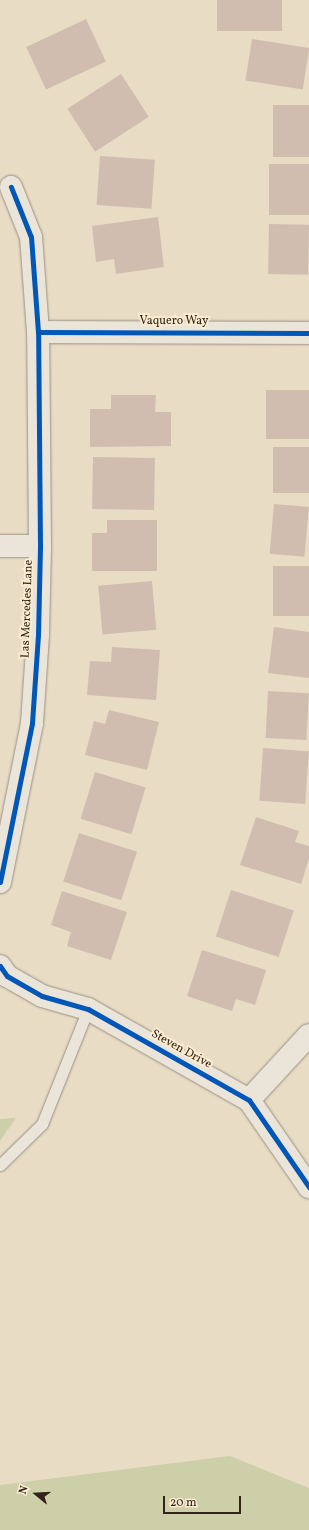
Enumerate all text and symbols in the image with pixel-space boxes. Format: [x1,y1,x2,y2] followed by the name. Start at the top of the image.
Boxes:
[139,315,209,329] street label: Vaquero Way
[19,560,37,658] street label: Las Mercedes Lane
[148,1027,214,1073] street label: Steven Drive
[16,1474,56,1514] north arrow
[16,1484,32,1496] text: N
[165,1488,243,1514] scale bar
[170,1495,197,1511] text: 20 m

